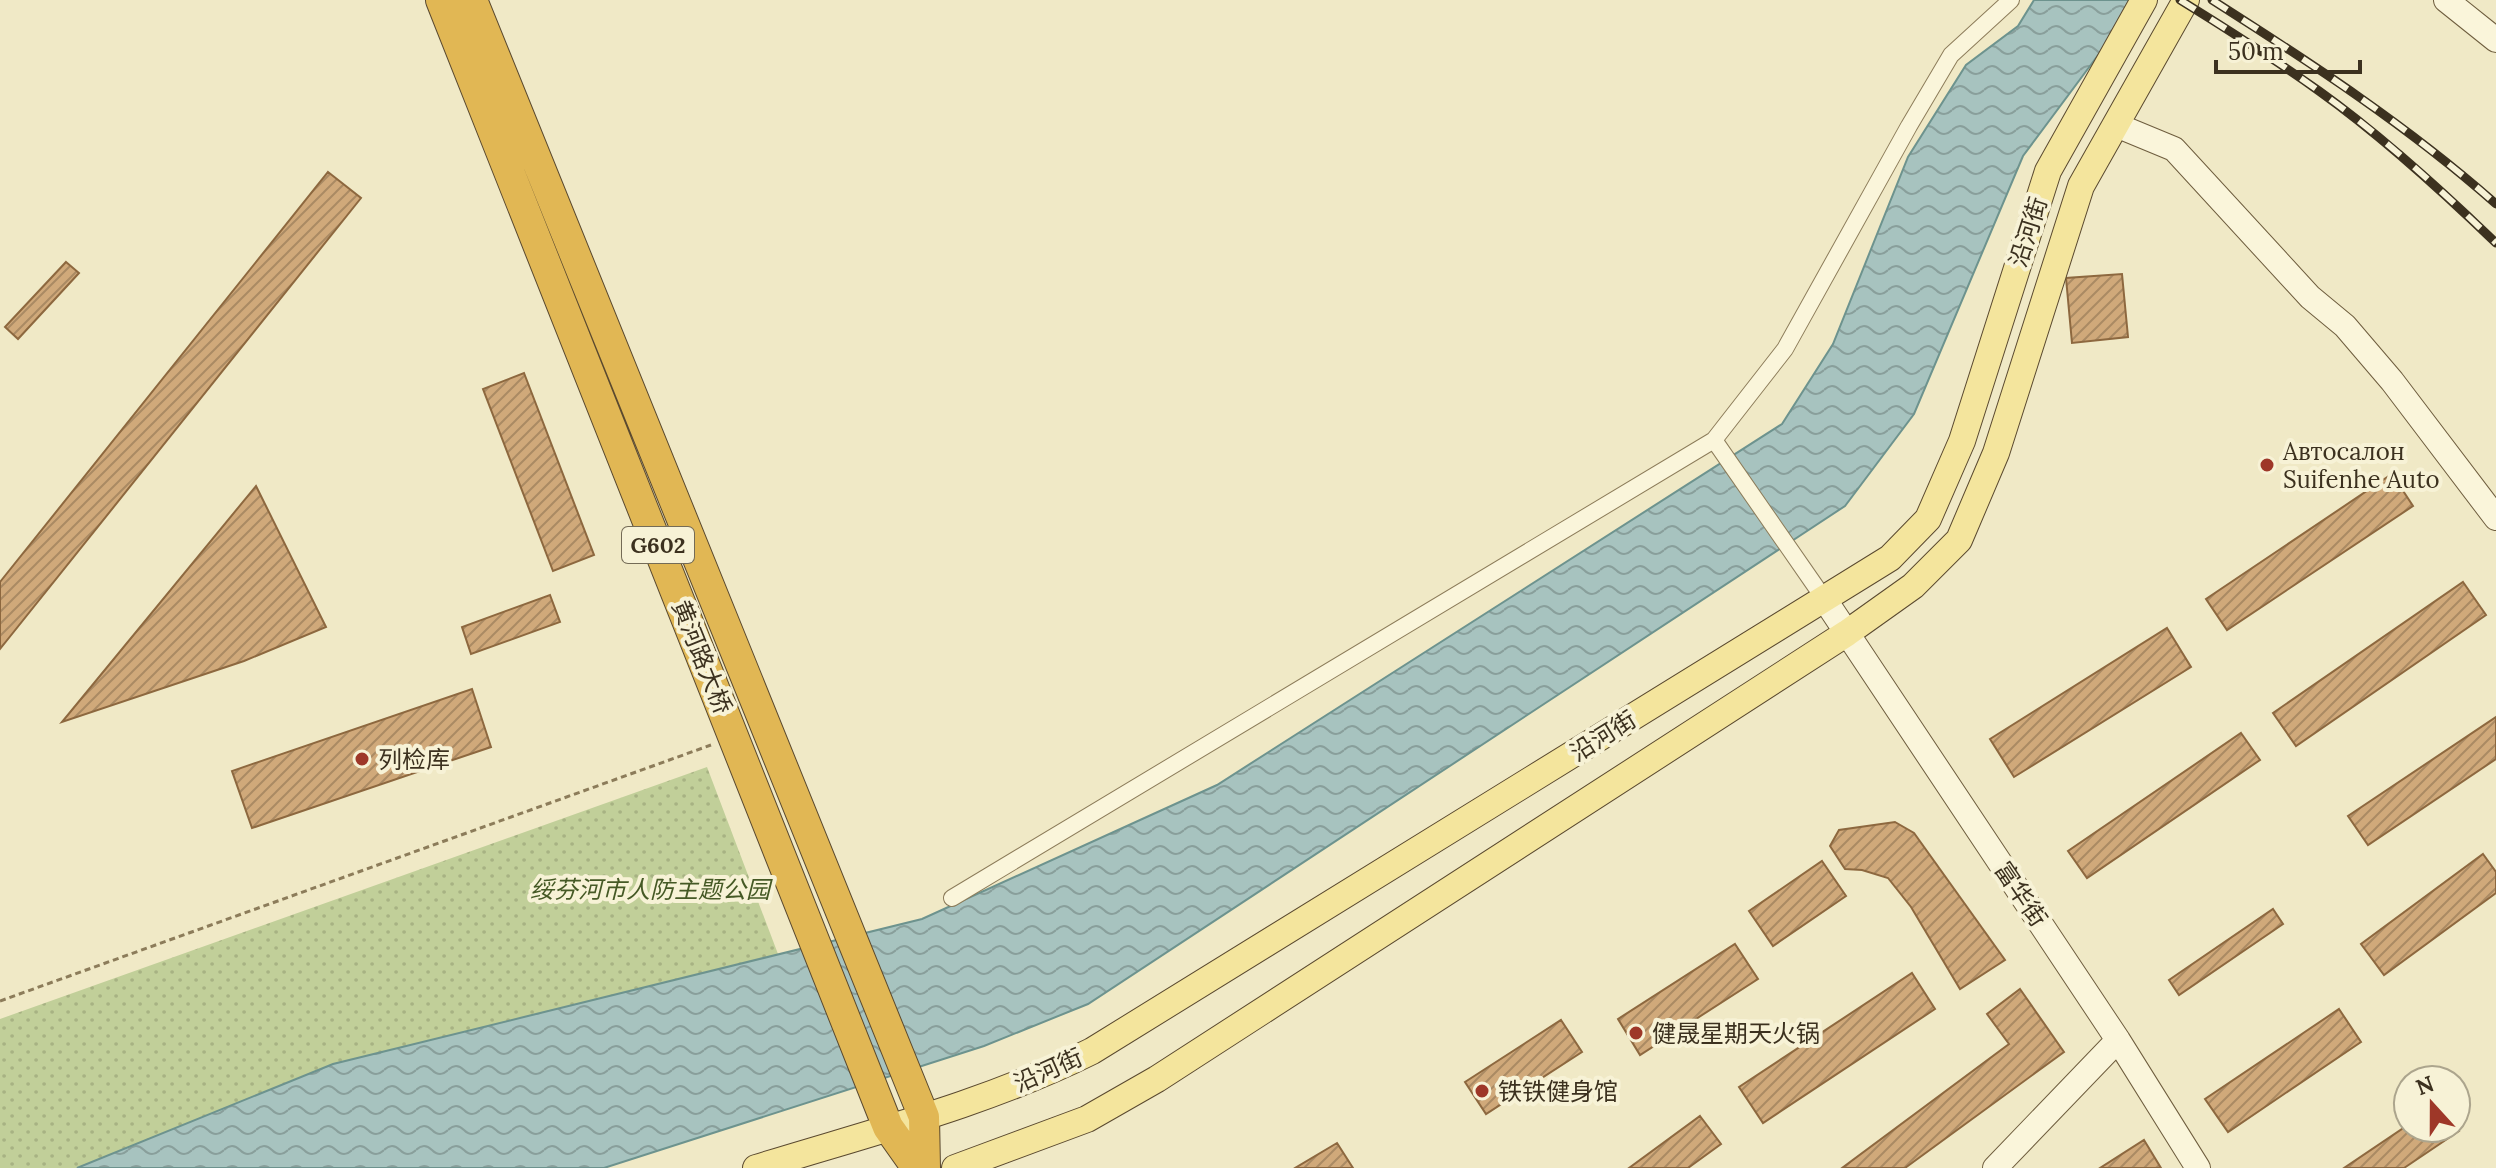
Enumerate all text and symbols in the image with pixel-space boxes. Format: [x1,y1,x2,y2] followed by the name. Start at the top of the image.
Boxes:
[2216,24,2360,74] scale bar
[2228,36,2284,67] text: 50 m
[2002,193,2054,271] street label: 沿河街
[2282,436,2439,495] place label: Автосалон Suifenhe Auto
[2258,456,2276,474] marker: Автосалон Suifenhe Auto
[622,527,694,563] road number: G602
[665,596,739,718] street label: 黄河路大桥
[1564,704,1642,768] street label: 沿河街
[378,744,450,775] place label: 列检库
[353,750,371,768] marker: 列检库
[1988,855,2054,933] street label: 富华街
[530,874,773,905] park label: 绥芬河市人防主题公园
[1652,1018,1820,1049] place label: 健晟星期天火锅
[1627,1024,1645,1042] marker: 健晟星期天火锅
[1009,1041,1087,1099] street label: 沿河街
[2392,1064,2472,1144] north arrow
[2412,1069,2438,1101] text: N
[1498,1076,1618,1107] place label: 铁铁健身馆
[1473,1082,1491,1100] marker: 铁铁健身馆

